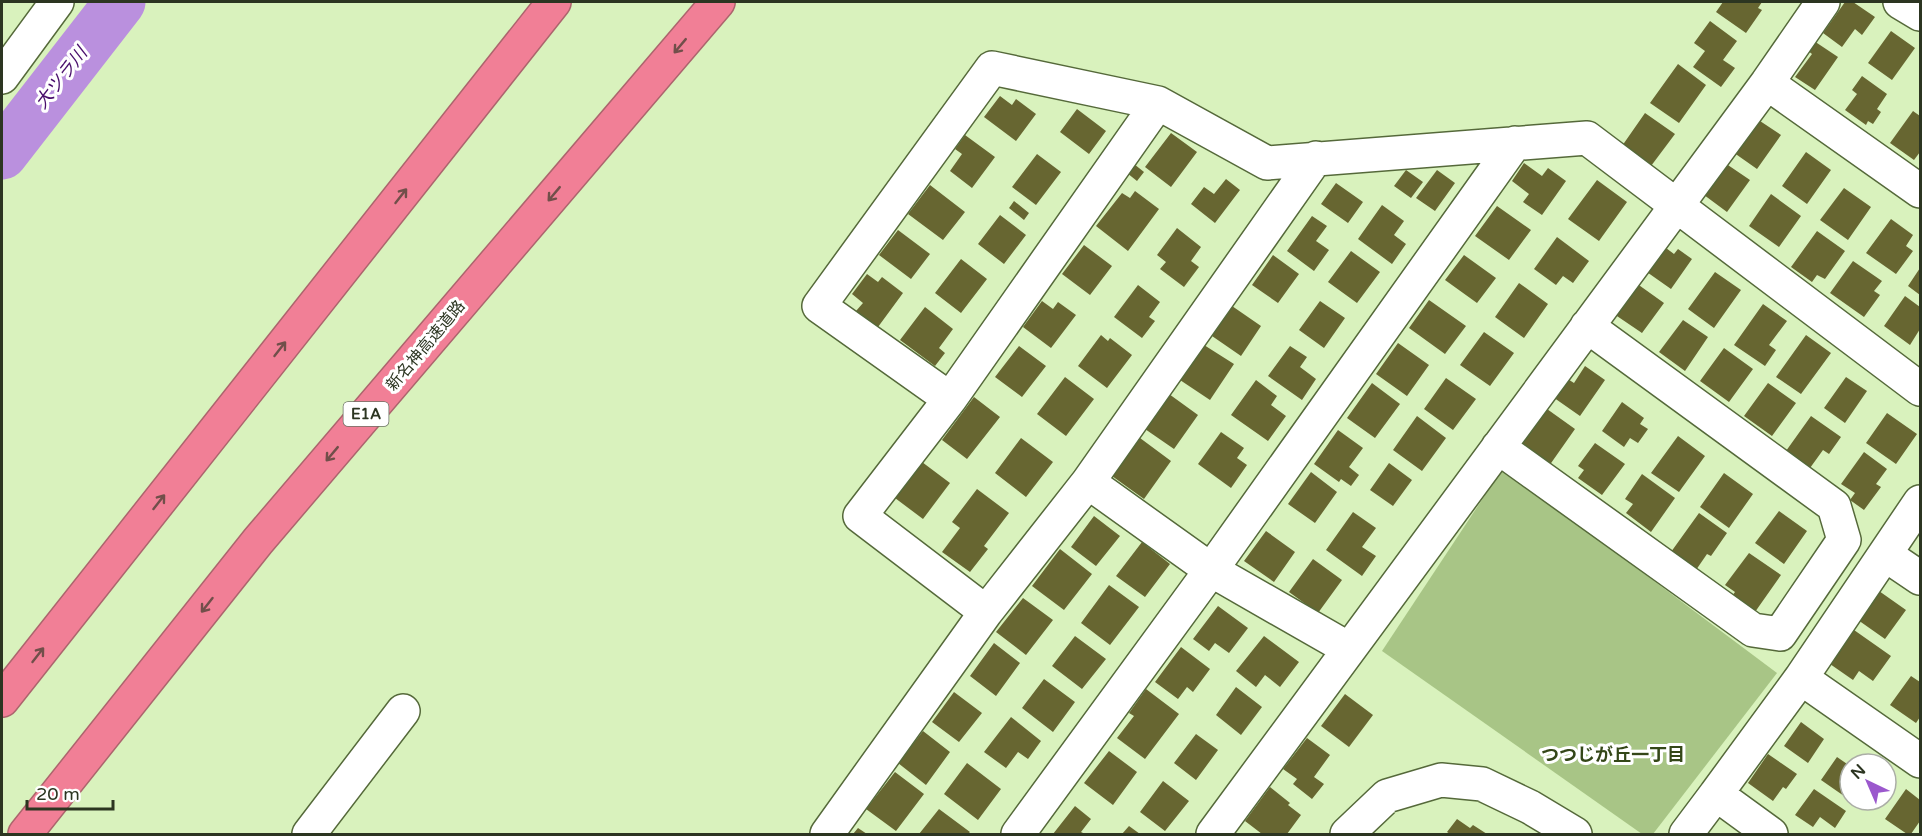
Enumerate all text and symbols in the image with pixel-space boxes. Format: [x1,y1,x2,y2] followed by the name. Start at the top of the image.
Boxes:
[673,38,687,53] one-way arrow
[30,41,93,113] water label: 大ツラ川
[547,186,560,202] one-way arrow
[394,188,407,204] one-way arrow
[382,296,469,395] street label: 新名神高速道路
[273,341,286,357] one-way arrow
[344,402,388,426] road number: E1A
[325,446,339,461] one-way arrow
[153,494,166,510] one-way arrow
[201,596,214,612] one-way arrow
[32,647,45,663] one-way arrow
[1541,744,1685,766] district label: つつじが丘一丁目
[1838,752,1898,812] north arrow
[1847,760,1870,784] text: N
[27,773,112,811] scale bar
[36,783,80,805] text: 20 m

